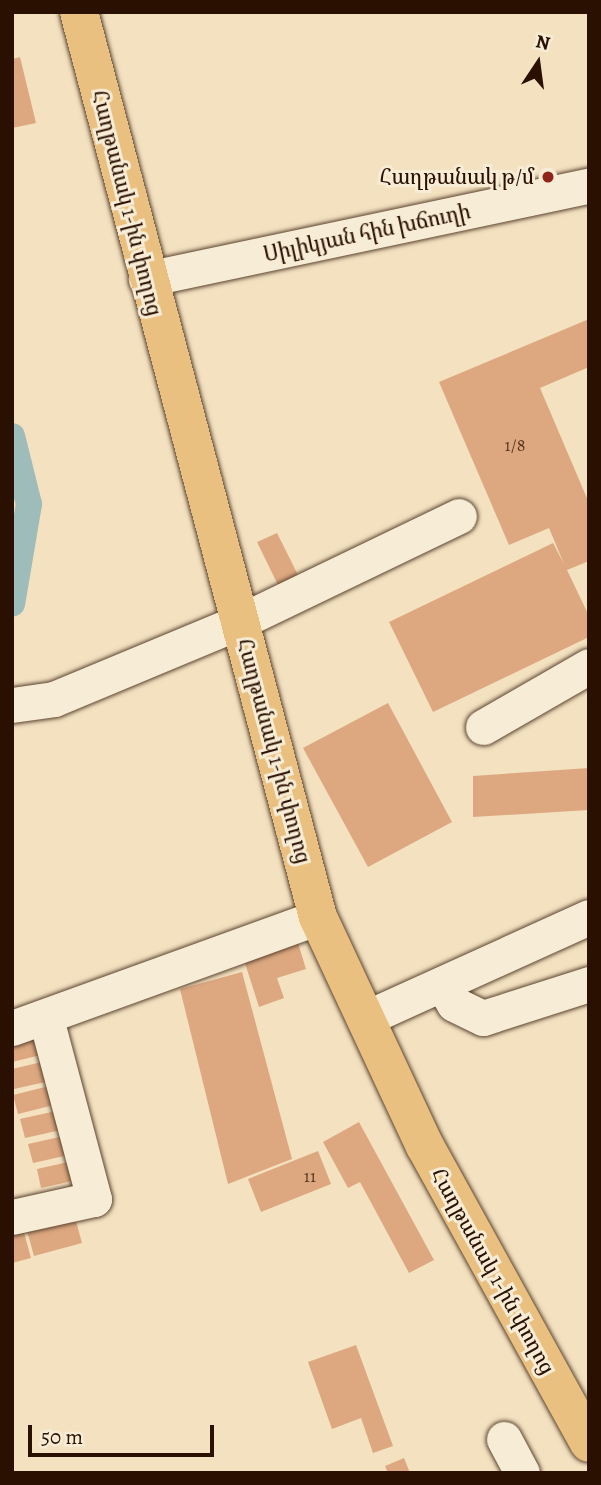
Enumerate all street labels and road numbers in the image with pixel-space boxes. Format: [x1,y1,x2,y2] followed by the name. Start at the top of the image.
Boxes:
[87,87,167,319] street label: Հաղթանակ 1-ին փողոց
[261,199,473,267] street label: Սիլիկյան հին խճուղի
[232,636,316,866] street label: Հաղթանակ 1-ին փողոց
[426,1163,560,1379] street label: Հաղթանակ 1-ին փողոց

